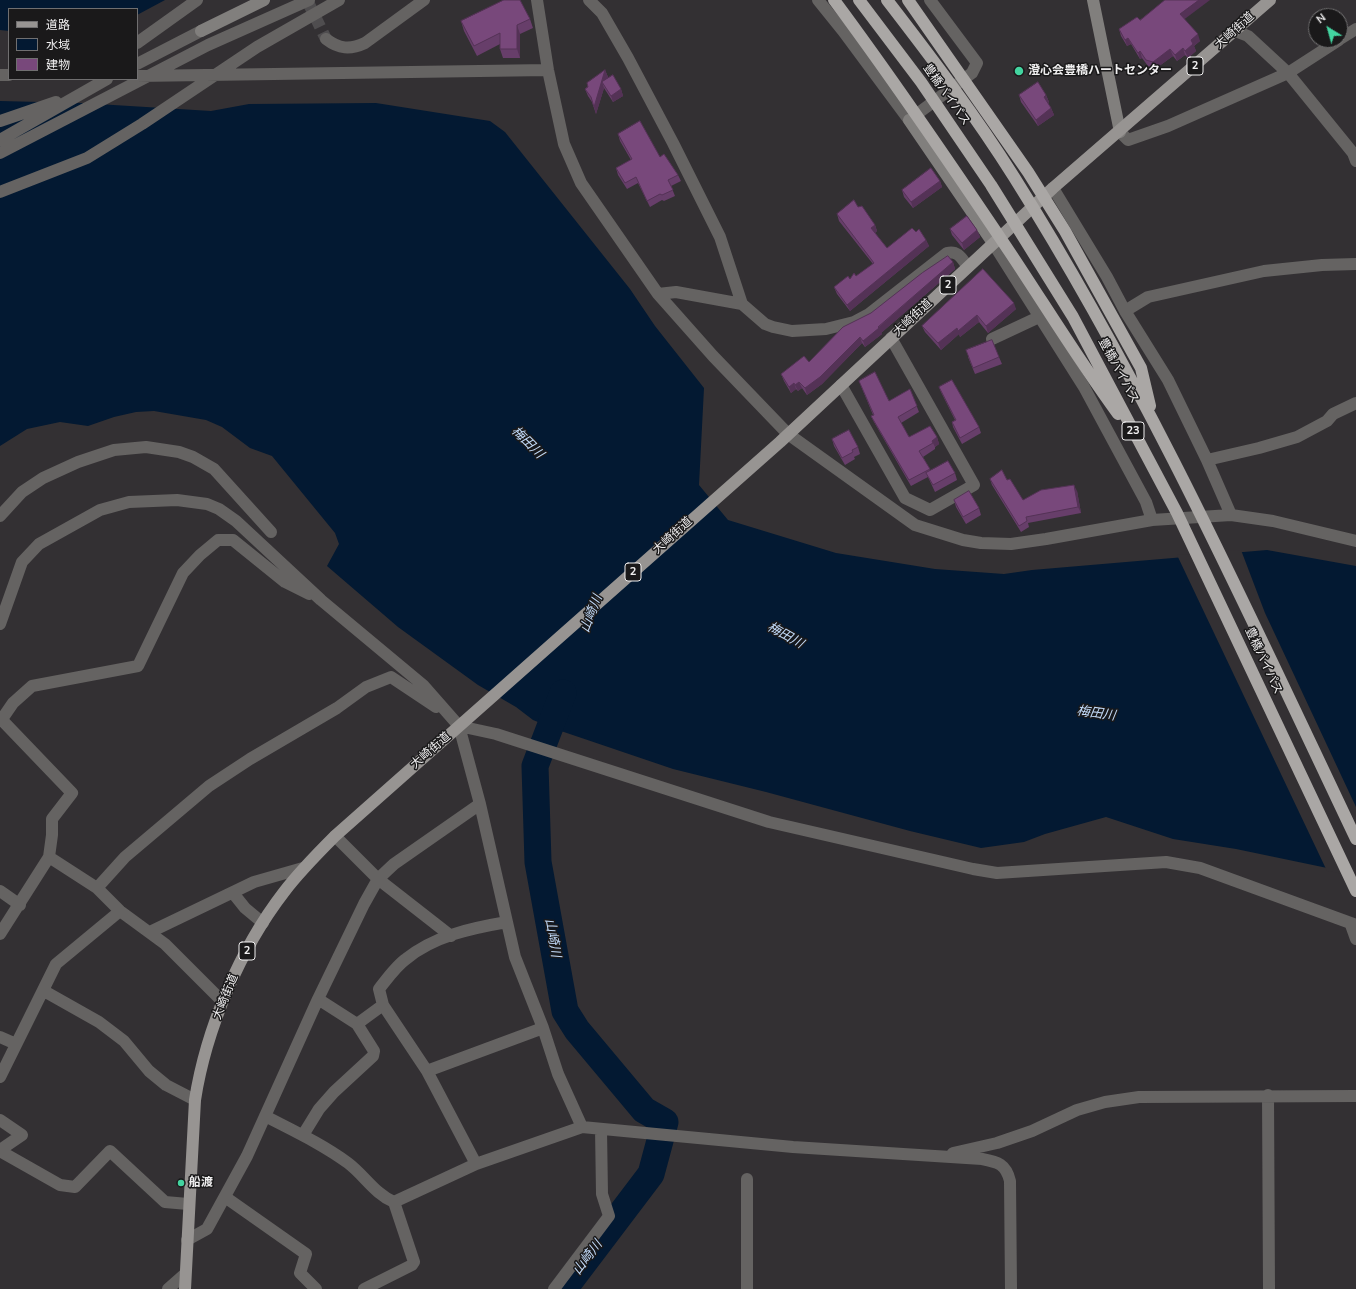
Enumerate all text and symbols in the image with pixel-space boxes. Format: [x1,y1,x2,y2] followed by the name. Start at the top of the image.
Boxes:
[8,8,138,80] legend
[1308,8,1348,48] north arrow
[1212,10,1258,52] street label: 大崎街道
[1313,10,1329,27] text: N
[46,17,70,33] text: 道路
[46,37,70,53] text: 水域
[46,57,70,73] text: 建物
[1187,57,1203,75] road number: 2
[919,61,973,129] street label: 豊橋バイパス
[1028,64,1172,78] place label: 澄心会豊橋ハートセンター
[1013,65,1025,77] marker: 澄心会豊橋ハートセンター
[940,276,956,294] road number: 2
[891,296,935,340] street label: 大崎街道
[1095,336,1141,406] street label: 豊橋バイパス
[1122,422,1144,440] road number: 23
[508,424,546,462] water label: 梅田川
[650,515,696,557] street label: 大崎街道
[625,563,641,581] road number: 2
[578,593,606,635] water label: 山崎川
[764,620,806,652] water label: 梅田川
[1241,625,1285,697] street label: 豊橋バイパス
[1076,704,1116,724] water label: 梅田川
[408,730,454,772] street label: 大崎街道
[541,917,563,959] water label: 山崎川
[239,942,255,960] road number: 2
[210,972,242,1022] street label: 大崎街道
[189,1176,213,1190] place label: 船渡
[176,1178,186,1188] marker: 船渡
[570,1238,606,1278] water label: 山崎川

